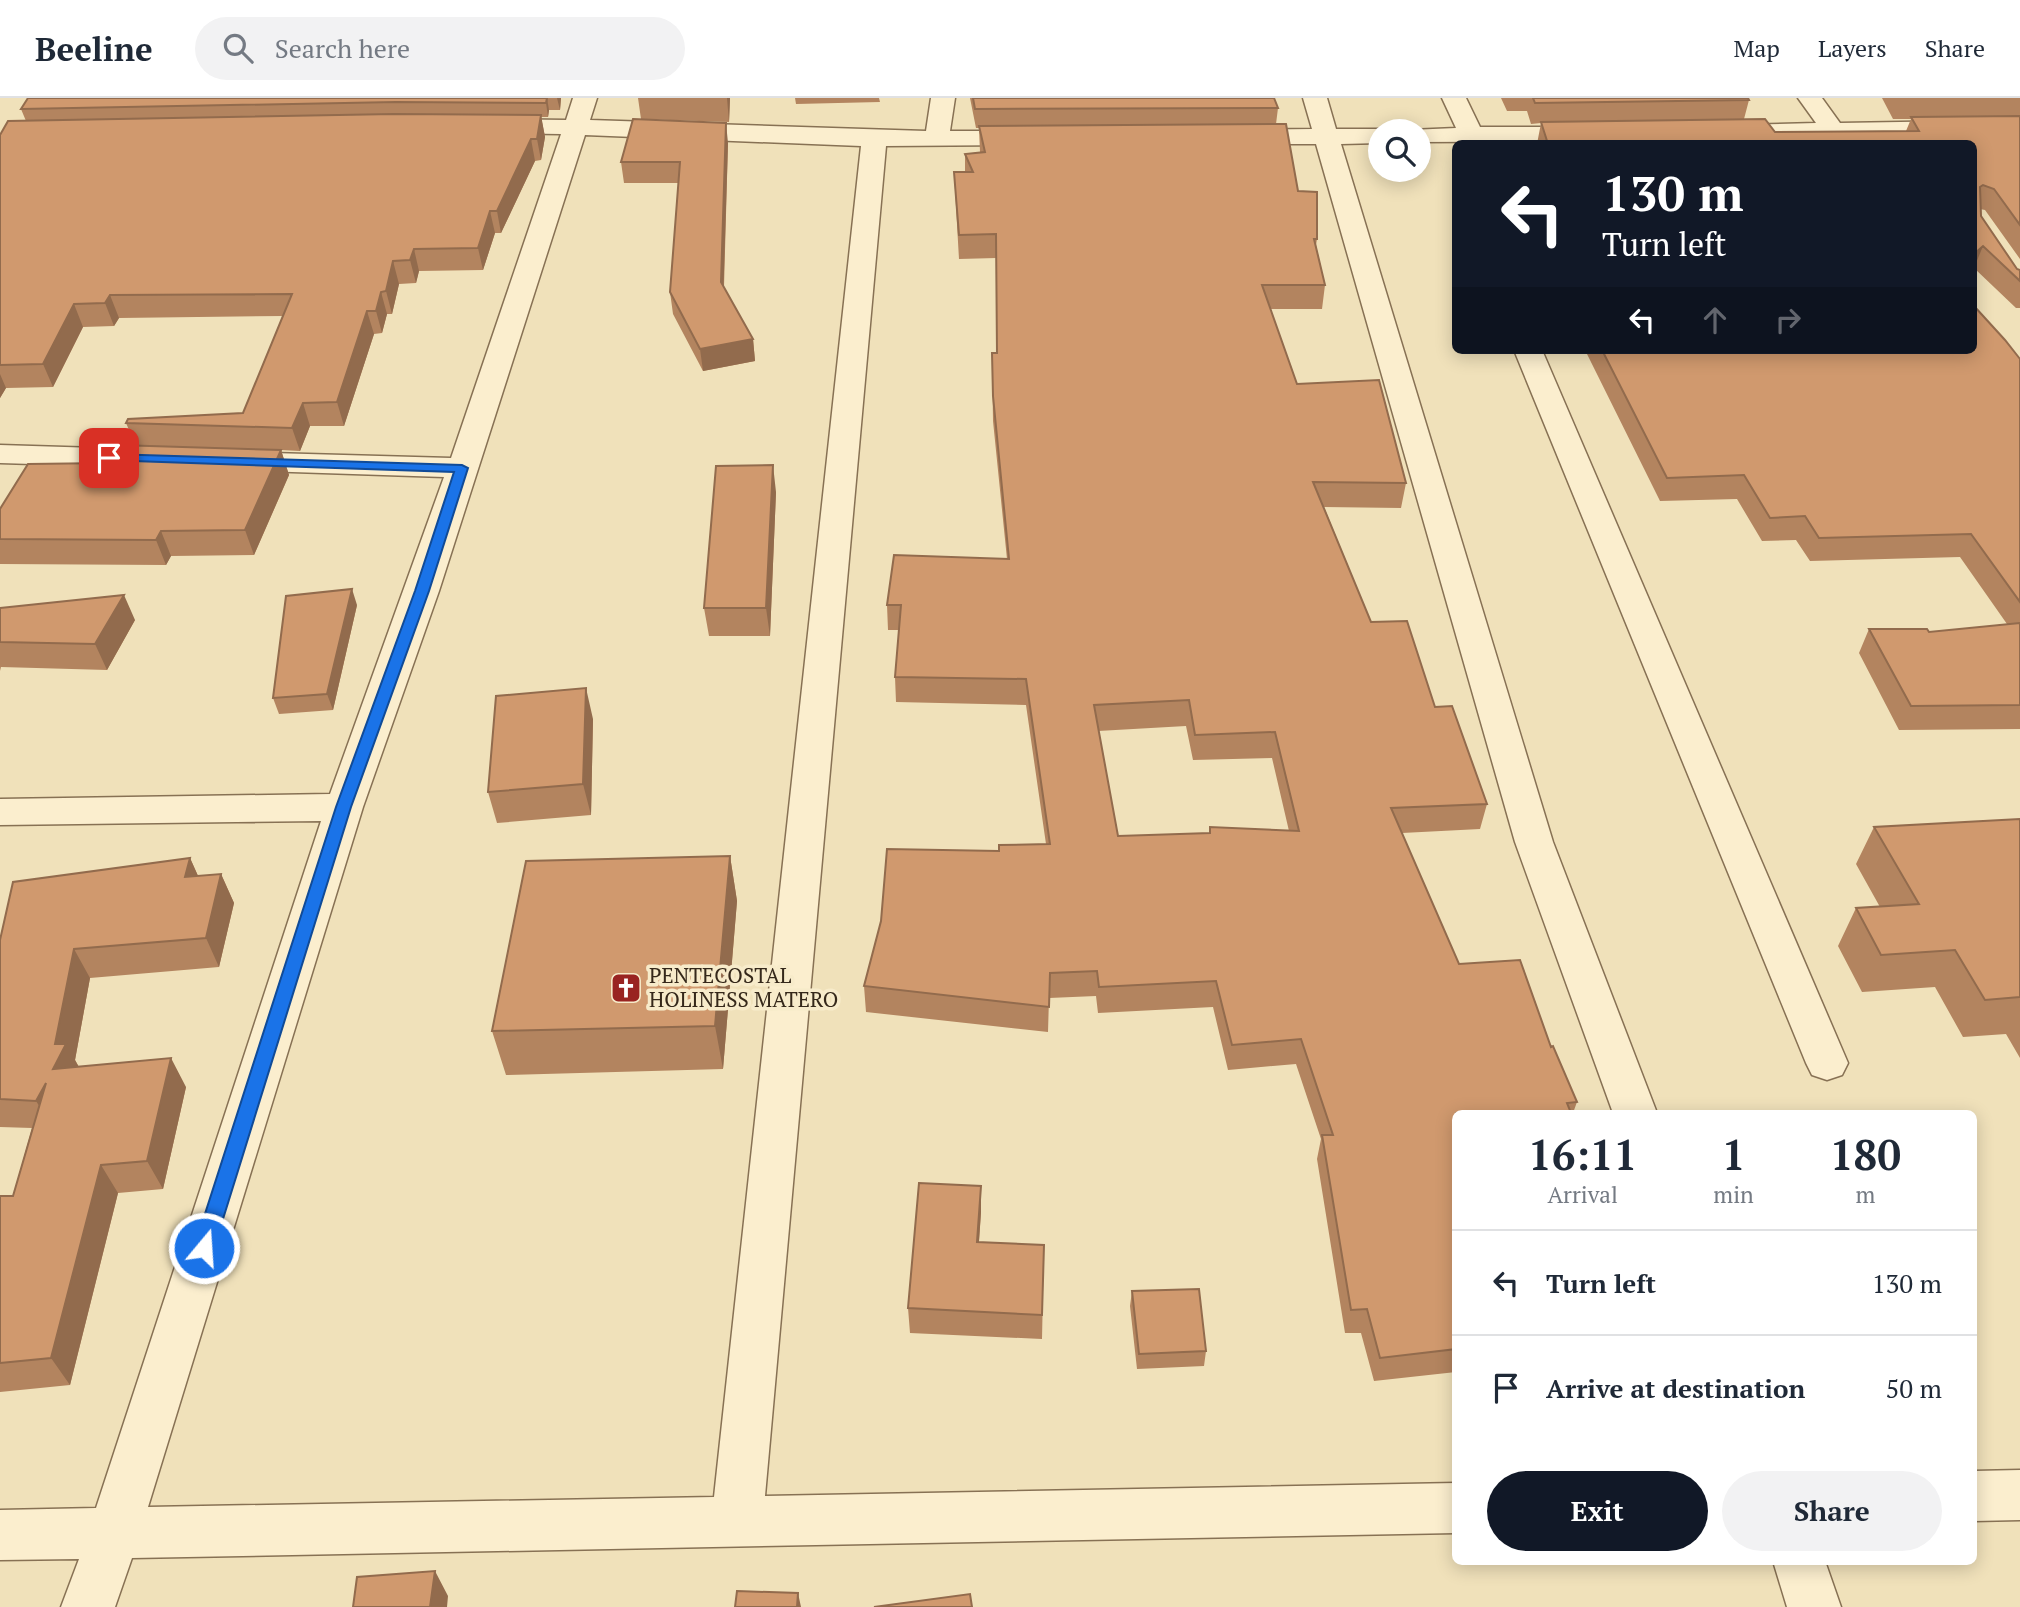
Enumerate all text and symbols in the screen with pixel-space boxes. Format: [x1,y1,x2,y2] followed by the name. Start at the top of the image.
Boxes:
[195,17,685,80] search box
[35,27,153,70] text: Beeline
[219,29,257,67] icon: search
[275,31,410,65] text: Search here
[1733,32,1780,64] text: Map
[1818,32,1887,64] text: Layers
[1925,32,1985,64] text: Share
[1368,119,1431,182] map controls
[1368,119,1431,182] button: search
[1602,160,1744,225] text: 130 m
[1487,168,1578,259] icon: left
[1602,223,1726,265] text: Turn left
[1623,301,1661,339] icon: left
[1696,301,1734,339] icon: ahead
[1769,301,1807,339] icon: right
[79,428,139,488] pin
[90,439,128,477] icon: arrive
[649,961,838,1013] place label: PENTECOSTAL HOLINESS MATERO
[609,971,643,1005] church icon: PENTECOSTAL HOLINESS MATERO
[1528,1126,1637,1182] text: 16:11
[1722,1126,1745,1182] text: 1
[1830,1126,1901,1182] text: 180
[1547,1179,1618,1210] text: Arrival
[1713,1179,1754,1210] text: min
[1855,1179,1875,1210] text: m
[167,1211,241,1285] position arrow
[1487,1264,1525,1302] icon: left
[1546,1266,1656,1300] text: Turn left
[1872,1266,1942,1300] text: 130 m
[1487,1369,1525,1407] icon: arrive
[1546,1371,1805,1405] text: Arrive at destination
[1886,1371,1942,1405] text: 50 m
[1487,1471,1708,1551] button: Exit
[1722,1471,1942,1551] button: Share

